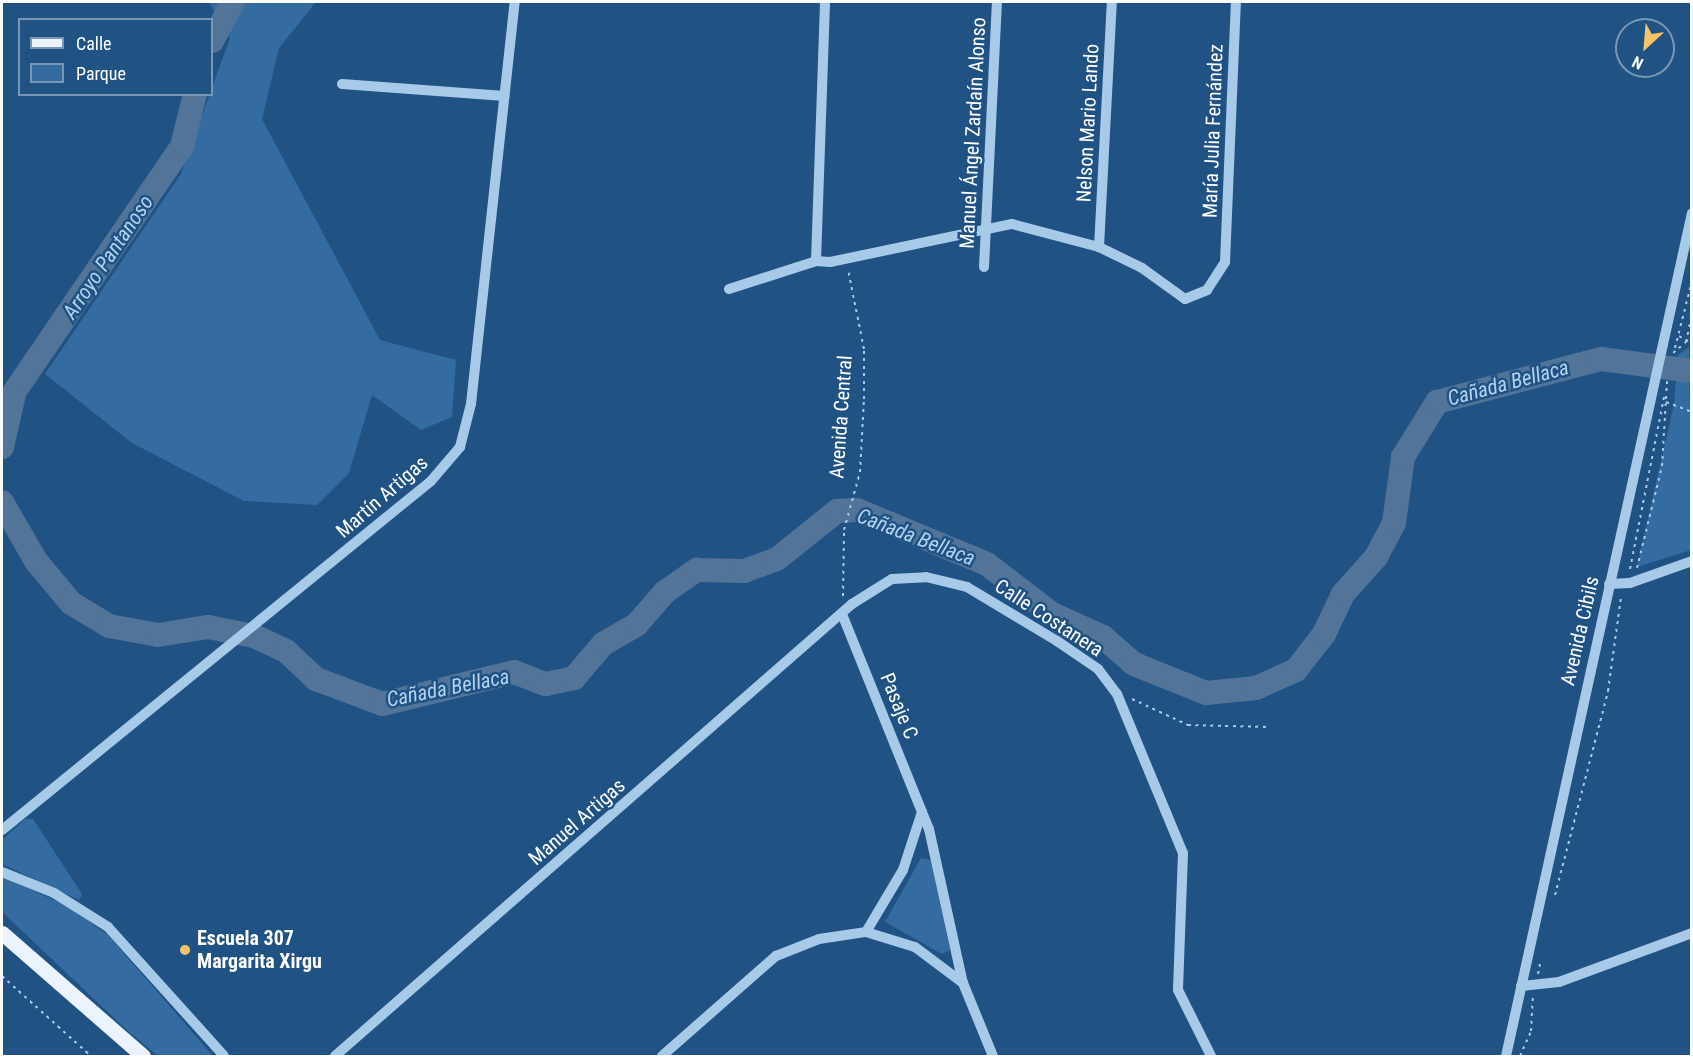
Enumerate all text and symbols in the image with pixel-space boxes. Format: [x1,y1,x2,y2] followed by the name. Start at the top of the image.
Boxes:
[955,17,991,249] street label: Manuel Ángel Zardaín Alonso
[18,18,213,96] legend
[1615,18,1675,78] north arrow
[76,33,112,54] text: Calle
[1072,43,1104,203] street label: Nelson Mario Lando
[1198,44,1228,218] street label: María Julia Fernández
[1629,52,1646,74] text: N
[76,63,126,84] text: Parque
[57,190,159,324] water label: Arroyo Pantanoso
[825,355,857,479] street label: Avenida Central
[1445,355,1571,411] water label: Cañada Bellaca
[331,451,433,543] street label: Martín Artigas
[853,503,979,571] water label: Cañada Bellaca
[990,574,1108,662] street label: Calle Costanera
[1556,574,1604,688] street label: Avenida Cibils
[384,664,512,712] water label: Cañada Bellaca
[875,669,923,743] street label: Pasaje C
[524,774,630,870] street label: Manuel Artigas
[197,927,322,974] place label: Escuela 307 Margarita Xirgu
[178,943,192,957] marker: Escuela 307 Margarita Xirgu

